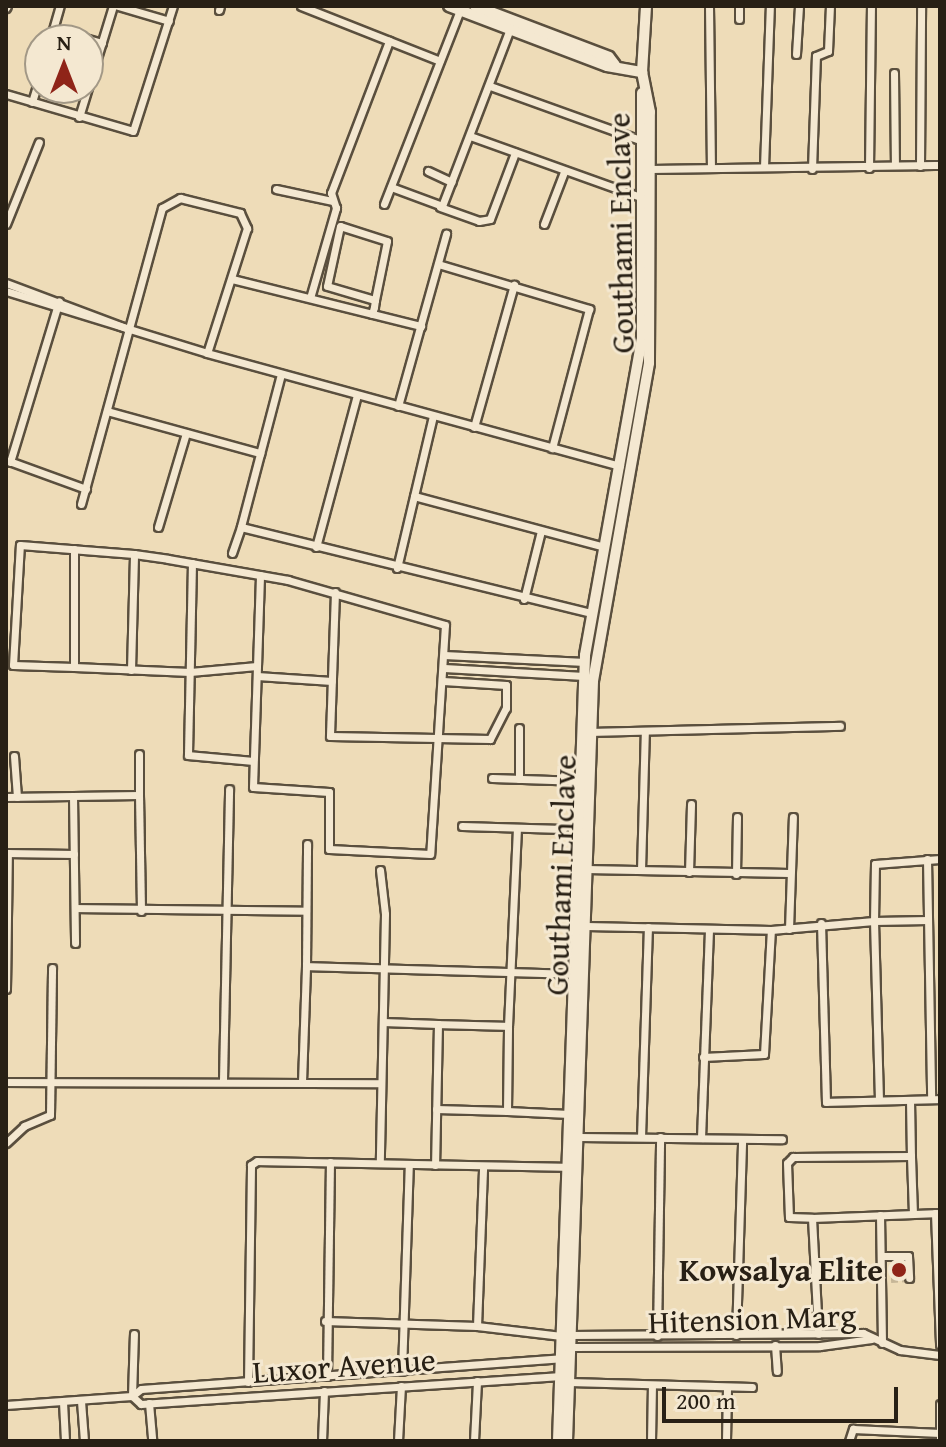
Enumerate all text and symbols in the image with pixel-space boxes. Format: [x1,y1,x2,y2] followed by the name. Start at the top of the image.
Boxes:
[24,24,104,104] north arrow
[57,26,71,58] text: N
[600,112,642,354] street label: Gouthami Enclave
[538,754,584,996] street label: Gouthami Enclave
[679,1251,883,1289] place label: Kowsalya Elite
[890,1261,908,1279] marker: Kowsalya Elite
[647,1296,857,1342] street label: Hitension Marg
[251,1340,437,1392] street label: Luxor Avenue
[666,1371,902,1421] scale bar
[676,1383,736,1418] text: 200 m

